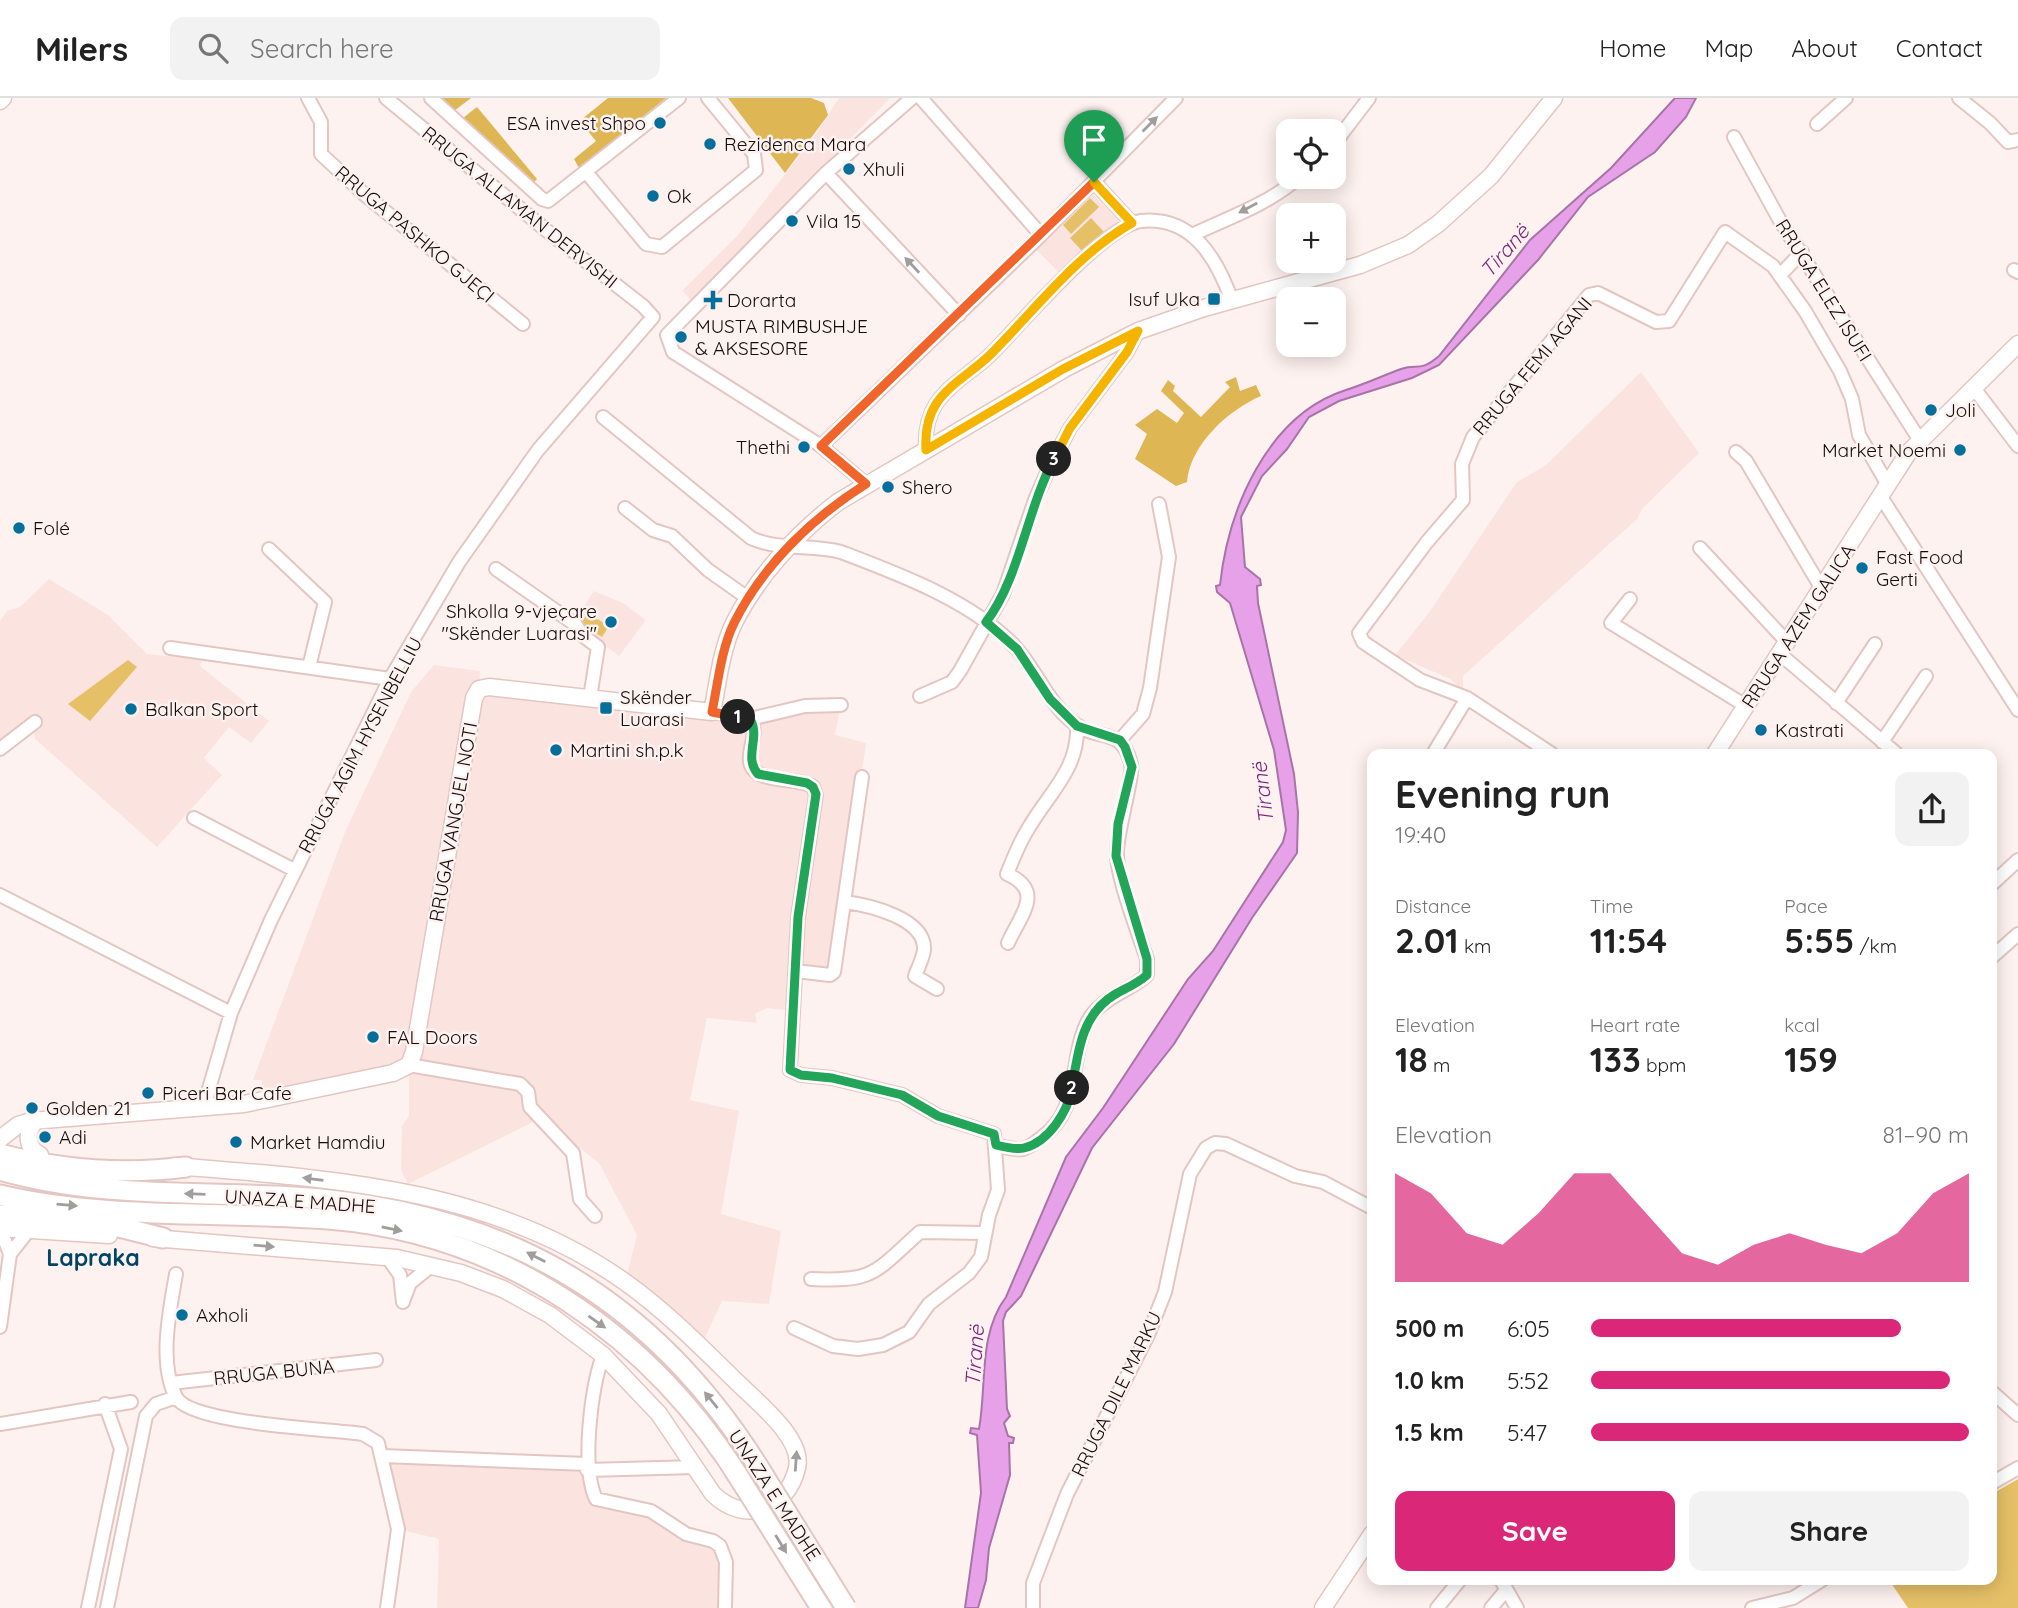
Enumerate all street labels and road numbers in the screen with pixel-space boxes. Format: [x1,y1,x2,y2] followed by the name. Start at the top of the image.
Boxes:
[417,121,623,293] street label: RRUGA ALLAMAN DERVISHI
[330,160,500,308] street label: RRUGA PASHKO GJEÇI
[1771,214,1877,366] street label: RRUGA ELEZ ISUFI
[1467,292,1597,440] street label: RRUGA FEMI AGANI
[1736,539,1860,713] street label: RRUGA AZEM GALICA
[293,633,427,857] street label: RRUGA AGIM HYSENBELLIU
[424,720,482,924] street label: RRUGA VANGJEL NOTI
[224,1184,376,1218] street label: UNAZA E MADHE
[1066,1307,1166,1481] street label: RRUGA DILE MARKU
[212,1354,336,1390] street label: RRUGA BUNA
[724,1425,826,1565] street label: UNAZA E MADHE

